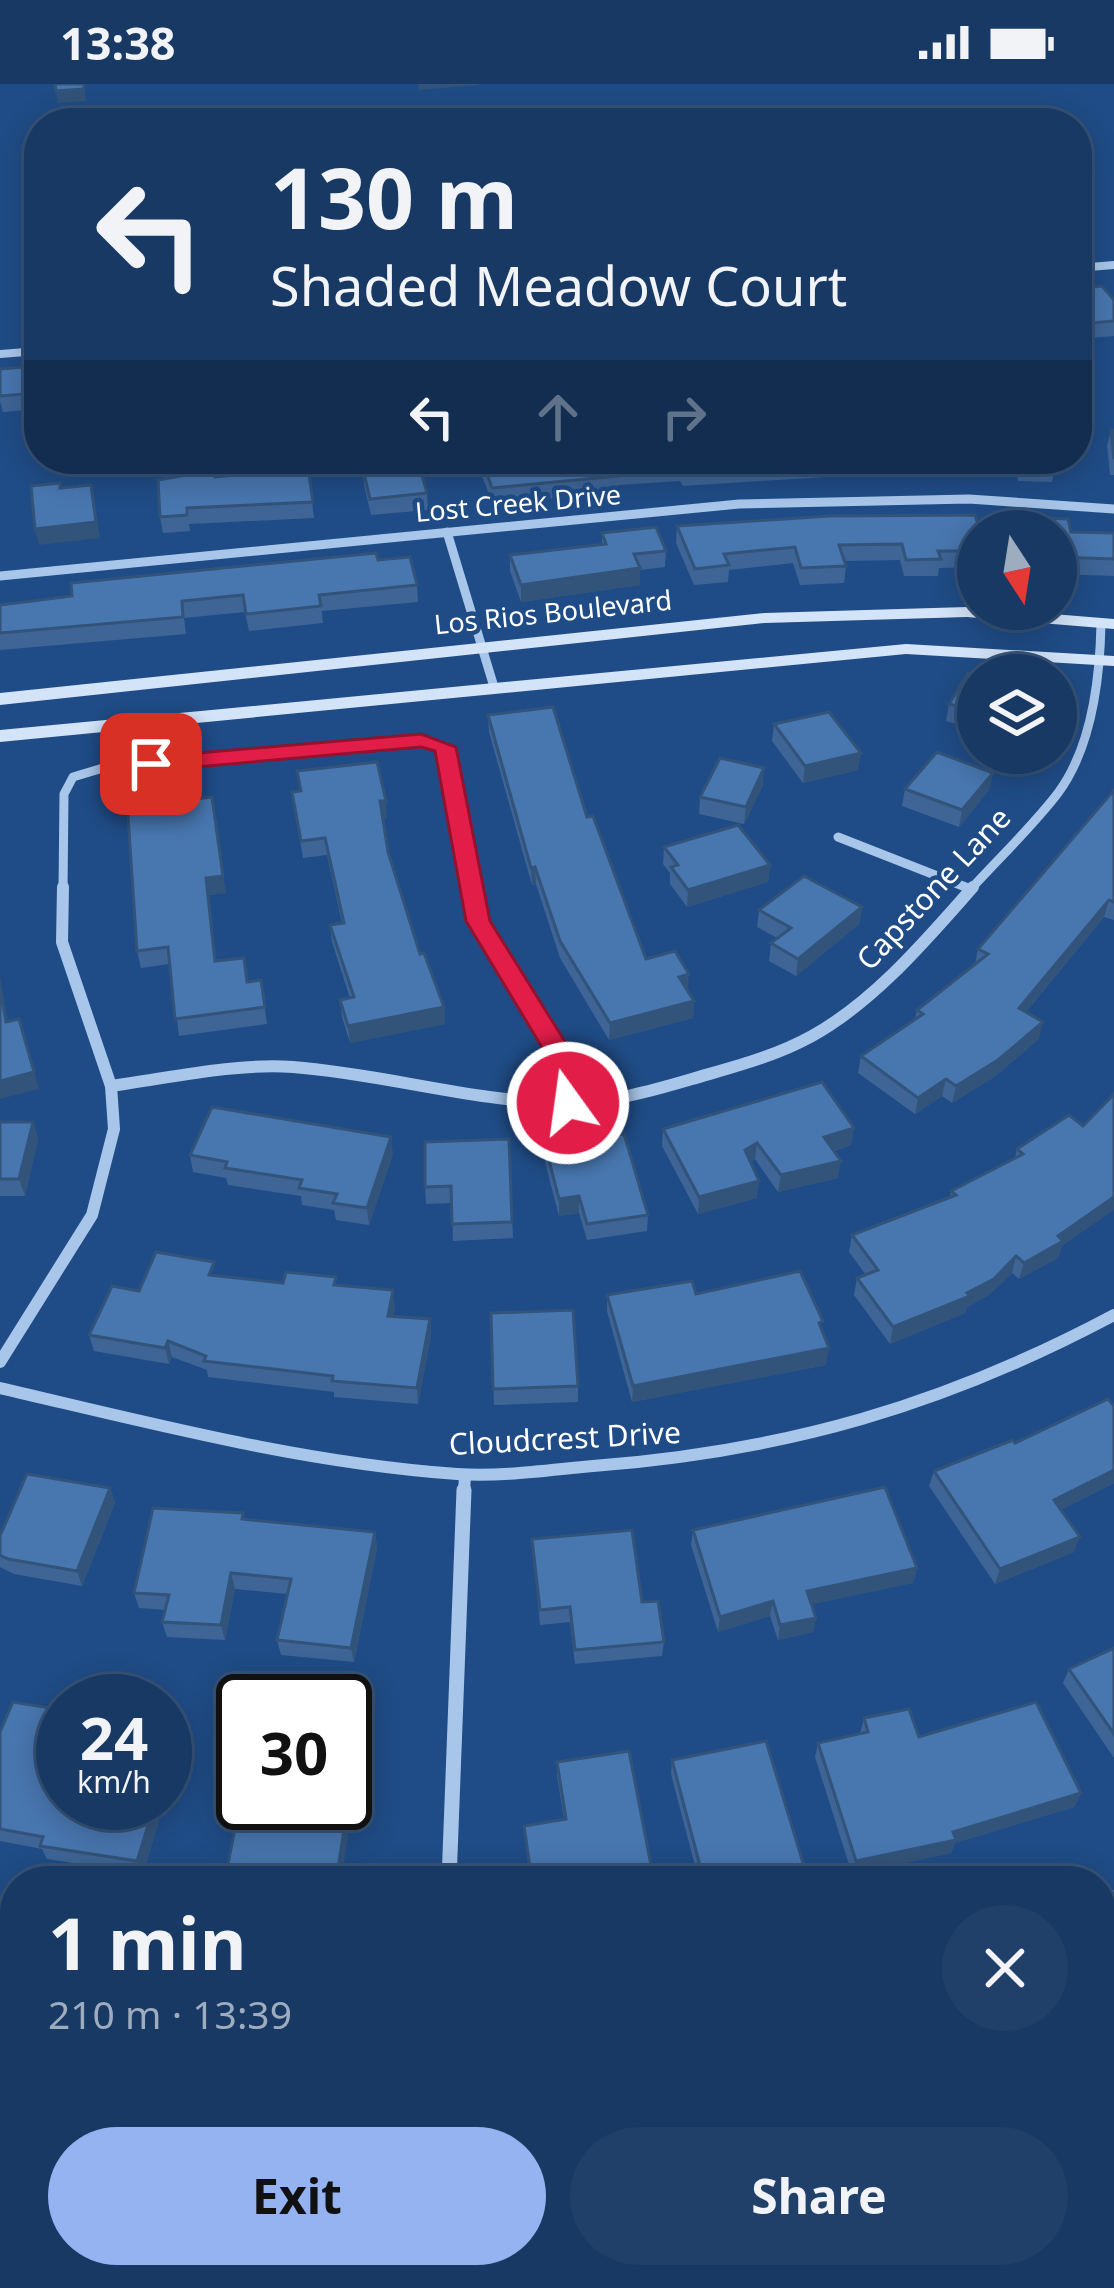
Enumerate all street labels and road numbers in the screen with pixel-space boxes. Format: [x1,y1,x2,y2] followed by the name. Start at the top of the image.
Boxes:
[413,475,622,530] street label: Lost Creek Drive
[432,581,674,642] street label: Los Rios Boulevard
[847,798,1019,978] street label: Capstone Lane
[448,1411,682,1464] street label: Cloudcrest Drive

